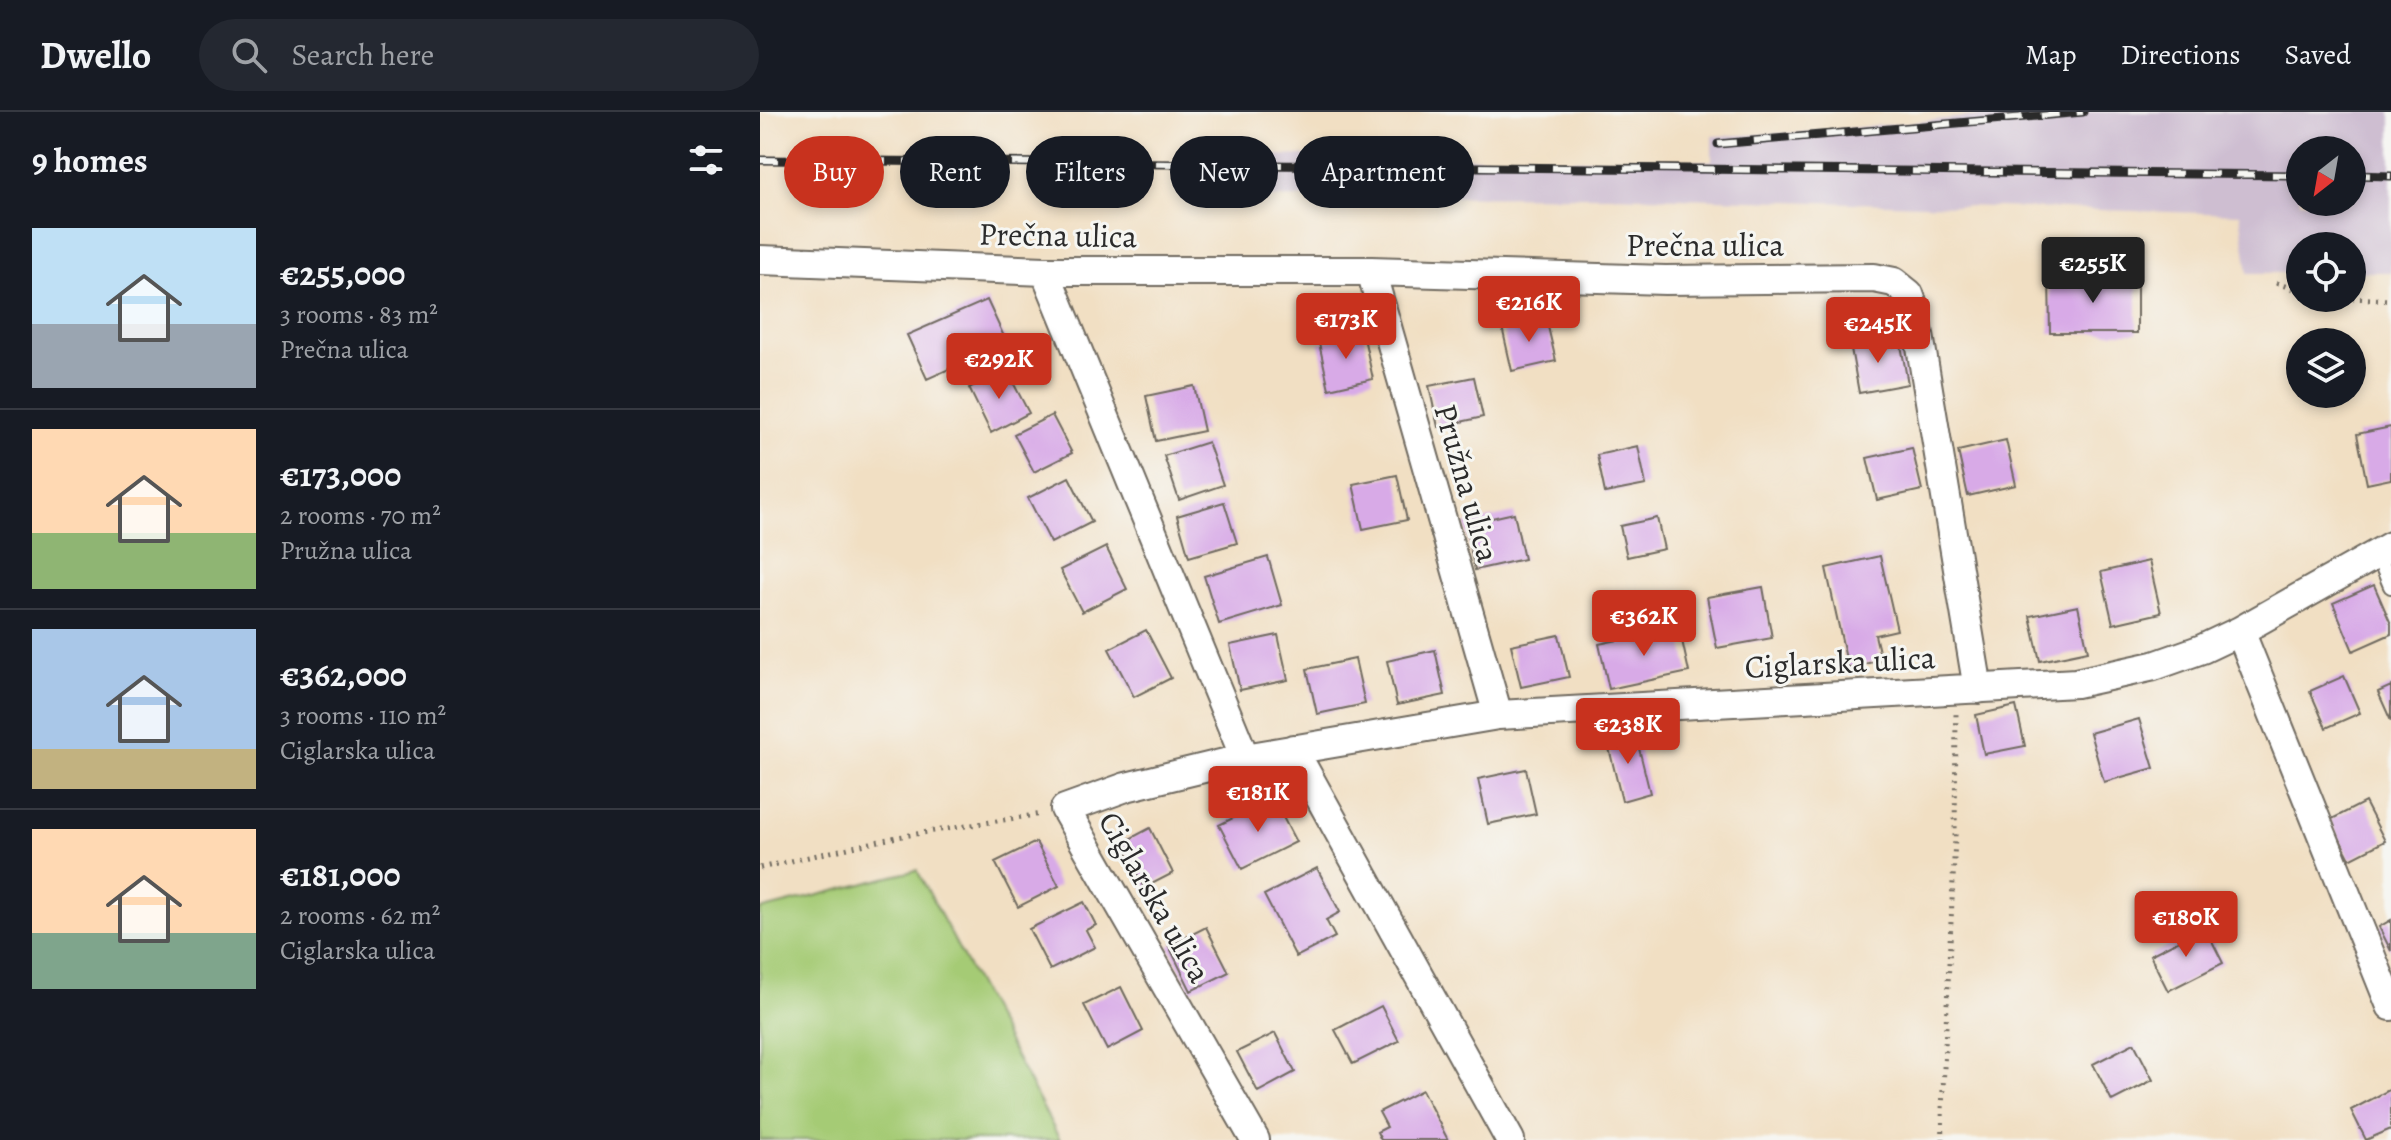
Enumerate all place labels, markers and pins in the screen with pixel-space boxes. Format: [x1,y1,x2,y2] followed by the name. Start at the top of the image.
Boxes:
[2037,237,2149,305] pin: €255K
[1473,276,1585,344] pin: €216K
[1290,293,1402,361] pin: €173K
[1822,297,1934,365] pin: €245K
[943,333,1055,401] pin: €292K
[1588,590,1700,658] pin: €362K
[1572,698,1684,766] pin: €238K
[1202,766,1314,834] pin: €181K
[2130,891,2242,959] pin: €180K

